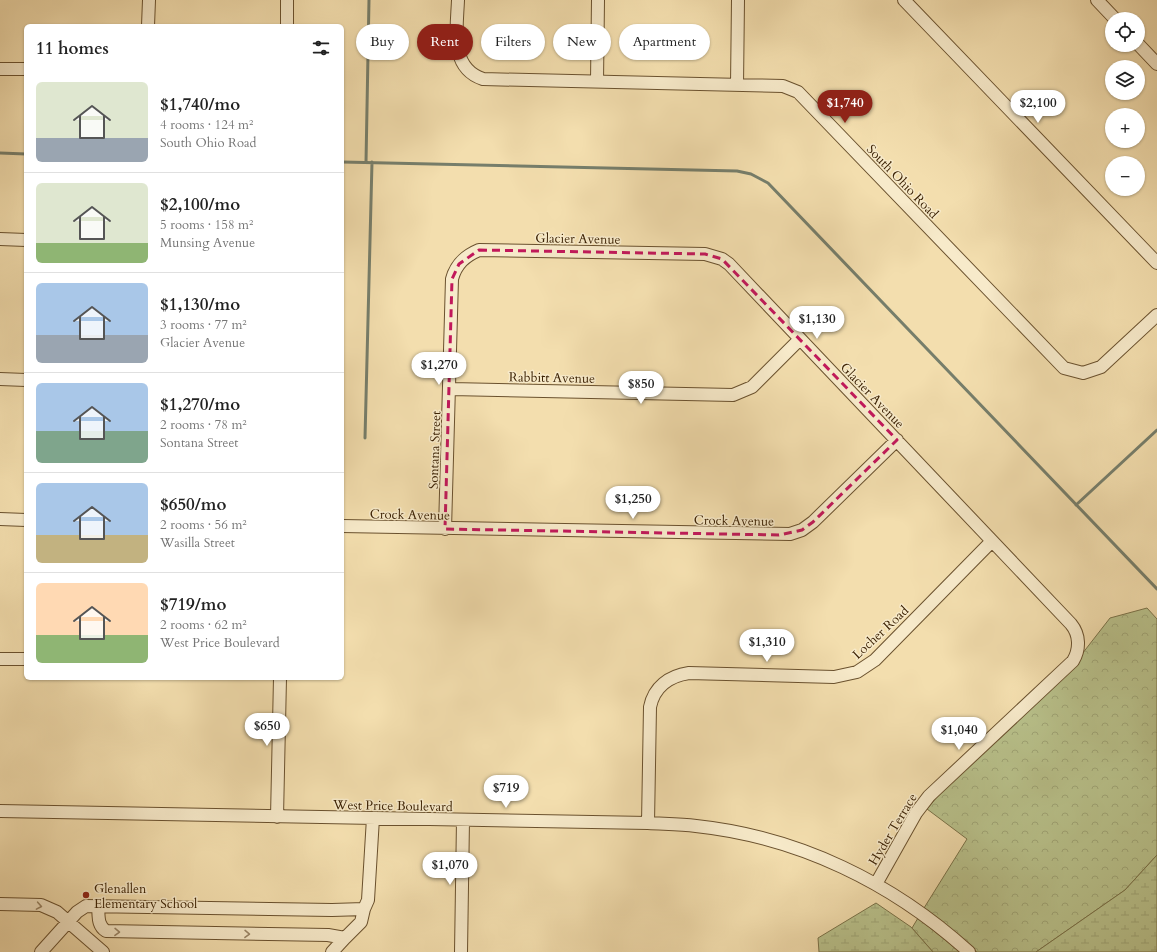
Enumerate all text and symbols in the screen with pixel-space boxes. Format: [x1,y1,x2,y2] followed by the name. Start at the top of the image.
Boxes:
[1105,12,1145,196] map controls
[1105,12,1145,52] button: locate
[356,24,409,60] chip: Buy
[417,24,473,60] chip: Rent
[481,24,545,60] chip: Filters
[553,24,611,60] chip: New
[619,24,710,60] chip: Apartment
[36,37,109,60] text: 11 homes
[310,37,332,59] icon: filters
[1105,60,1145,100] button: layers
[812,90,878,124] pin: $1,740
[1005,90,1071,124] pin: $2,100
[160,93,240,116] text: $1,740/mo
[826,94,864,112] text: $1,740
[1019,94,1057,112] text: $2,100
[68,98,116,146] icon: home
[1105,108,1145,148] button: +
[160,116,253,134] text: 4 rooms · 124 m²
[160,134,257,152] text: South Ohio Road
[862,141,942,223] street label: South Ohio Road
[1105,156,1145,196] button: −
[160,193,240,216] text: $2,100/mo
[68,199,116,247] icon: home
[160,216,253,234] text: 5 rooms · 158 m²
[535,229,621,249] street label: Glacier Avenue
[160,234,255,252] text: Munsing Avenue
[160,293,240,316] text: $1,130/mo
[68,299,116,347] icon: home
[784,306,850,340] pin: $1,130
[798,310,836,328] text: $1,130
[160,316,247,334] text: 3 rooms · 77 m²
[160,334,245,352] text: Glacier Avenue
[406,352,472,386] pin: $1,270
[420,356,458,374] text: $1,270
[836,359,908,433] street label: Glacier Avenue
[509,368,595,388] street label: Rabbitt Avenue
[617,371,665,405] pin: $850
[628,375,654,393] text: $850
[160,393,240,416] text: $1,270/mo
[68,399,116,447] icon: home
[425,411,445,490] street label: Sontana Street
[160,416,247,434] text: 2 rooms · 78 m²
[160,434,238,452] text: Sontana Street
[600,486,666,520] pin: $1,250
[614,490,652,508] text: $1,250
[160,493,226,516] text: $650/mo
[68,499,116,547] icon: home
[370,505,450,525] street label: Crock Avenue
[694,511,774,531] street label: Crock Avenue
[160,516,247,534] text: 2 rooms · 56 m²
[160,534,235,552] text: Wasilla Street
[160,593,226,616] text: $719/mo
[68,599,116,647] icon: home
[849,602,913,663] street label: Locher Road
[160,616,247,634] text: 2 rooms · 62 m²
[734,629,800,663] pin: $1,310
[748,633,786,651] text: $1,310
[160,634,280,652] text: West Price Boulevard
[243,713,291,747] pin: $650
[254,717,280,735] text: $650
[926,717,992,751] pin: $1,040
[940,721,978,739] text: $1,040
[482,775,530,809] pin: $719
[493,779,519,797] text: $719
[864,790,922,869] street label: Hyder Terrace
[332,796,453,816] street label: West Price Boulevard
[417,852,483,886] pin: $1,070
[431,856,469,874] text: $1,070
[94,880,198,913] place label: Glenallen Elementary School
[81,890,91,900] marker: Glenallen Elementary School
[36,901,42,910] one-way arrow
[114,927,120,936] one-way arrow
[244,929,250,938] one-way arrow

